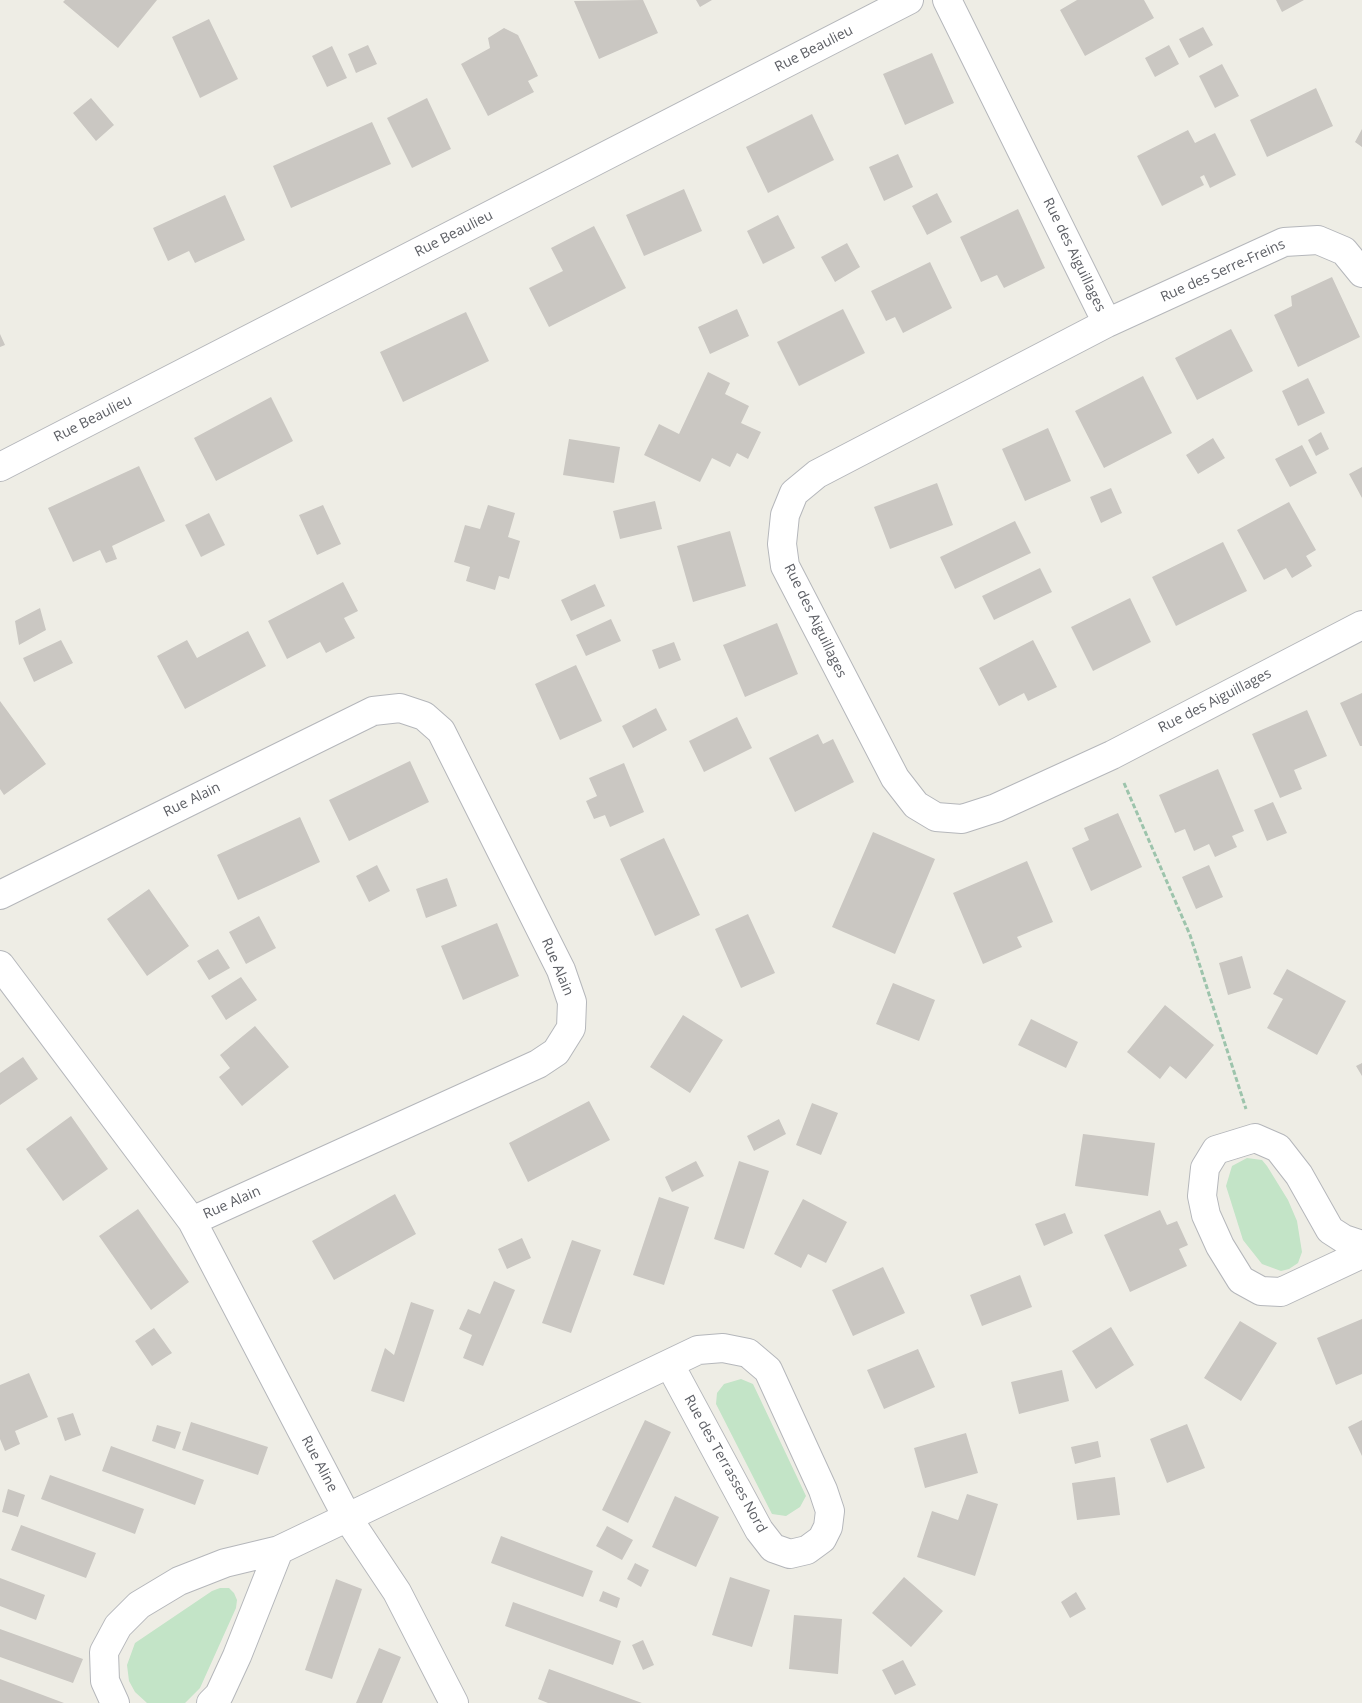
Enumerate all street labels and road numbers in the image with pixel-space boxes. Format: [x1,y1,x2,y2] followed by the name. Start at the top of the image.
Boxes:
[772,22,856,76] street label: Rue Beaulieu
[1039,195,1109,315] street label: Rue des Aiguillages
[412,207,496,261] street label: Rue Beaulieu
[1158,236,1288,306] street label: Rue des Serre-Freins
[51,392,135,446] street label: Rue Beaulieu
[780,561,850,681] street label: Rue des Aiguillages
[1156,665,1274,737] street label: Rue des Aiguillages
[161,779,223,821] street label: Rue Alain
[537,936,577,998] street label: Rue Alain
[201,1183,263,1223] street label: Rue Alain
[680,1392,770,1536] street label: Rue des Terrasses Nord
[297,1433,341,1495] street label: Rue Aline

